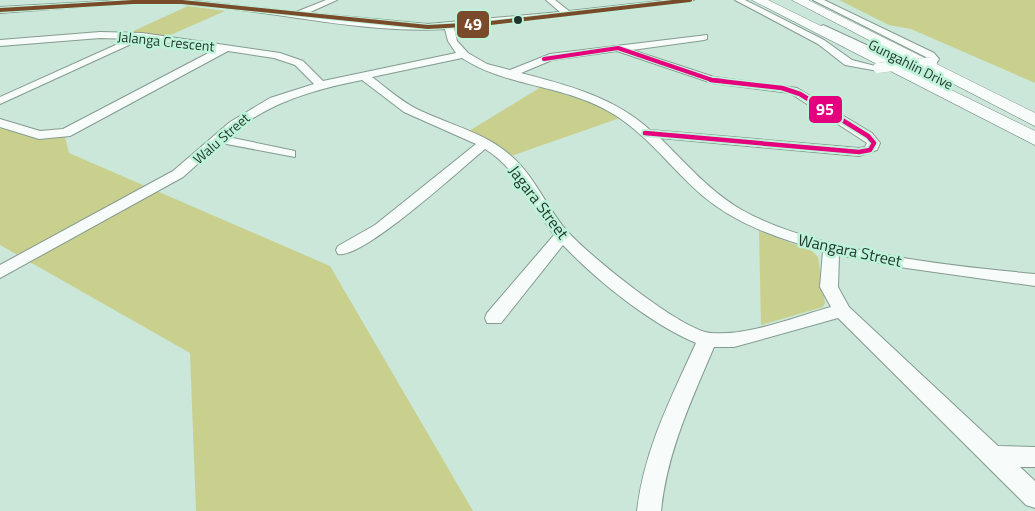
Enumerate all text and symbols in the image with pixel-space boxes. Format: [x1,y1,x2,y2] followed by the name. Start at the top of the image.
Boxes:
[456,10,490,39] line badge: 49
[464,12,482,36] text: 49
[512,14,524,26] unlabelled marker
[116,25,216,57] street label: Jalanga Crescent
[865,34,957,94] street label: Gungahlin Drive
[808,95,843,124] line badge: 95
[816,97,834,121] text: 95
[188,107,254,169] street label: Walu Street
[503,160,575,244] street label: Jagara Street
[796,227,904,273] street label: Wangara Street

